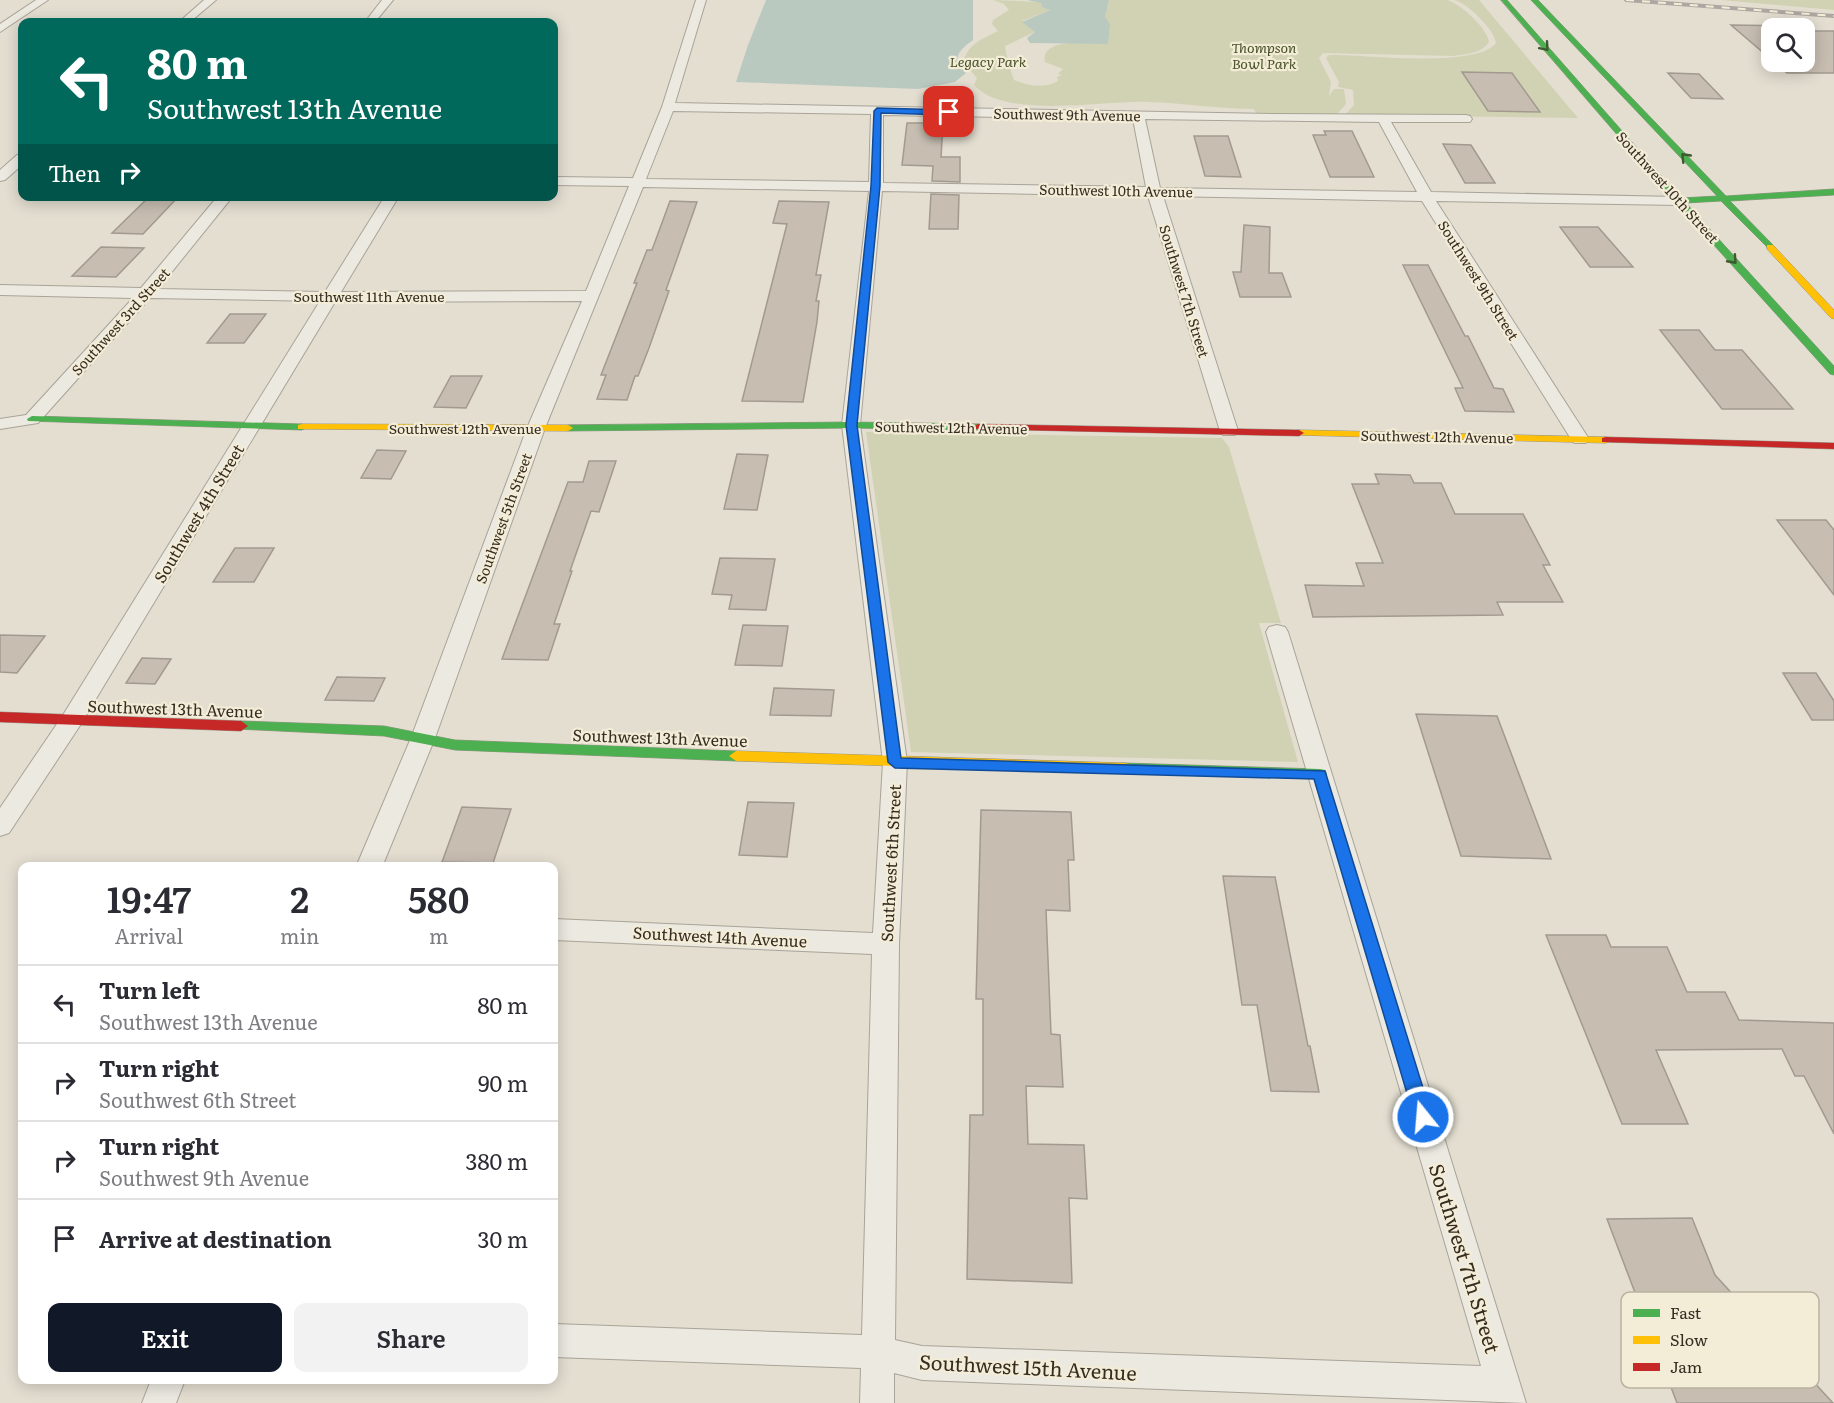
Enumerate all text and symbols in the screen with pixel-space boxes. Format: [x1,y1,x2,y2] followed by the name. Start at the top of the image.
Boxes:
[1761,18,1815,72] map controls
[1761,18,1815,72] button: search
[147,30,248,92] text: 80 m
[1232,37,1297,73] park label: Thompson Bowl Park
[1538,40,1549,51] one-way arrow
[48,42,126,120] icon: left
[950,51,1027,71] park label: Legacy Park
[923,86,974,137] pin
[147,87,442,127] text: Southwest 13th Avenue
[932,95,965,128] icon: arrive
[993,103,1141,125] street label: Southwest 9th Avenue
[1612,127,1724,248] street label: Southwest 10th Street
[1681,154,1692,164] one-way arrow
[48,156,101,189] text: Then
[113,156,146,189] icon: right
[1039,179,1193,201] street label: Southwest 10th Avenue
[1434,216,1524,344] street label: Southwest 9th Street
[1155,222,1215,360] street label: Southwest 7th Street
[1726,253,1737,264] one-way arrow
[66,263,174,379] street label: Southwest 3rd Street
[293,286,445,306] street label: Southwest 11th Avenue
[875,416,1027,438] street label: Southwest 12th Avenue
[389,418,541,438] street label: Southwest 12th Avenue
[1361,425,1513,447] street label: Southwest 12th Avenue
[147,439,249,587] street label: Southwest 4th Street
[470,450,536,586] street label: Southwest 5th Street
[87,693,263,723] street label: Southwest 13th Avenue
[572,722,748,752] street label: Southwest 13th Avenue
[874,783,906,942] street label: Southwest 6th Street
[107,871,191,924] text: 19:47
[290,871,309,924] text: 2
[408,871,469,924] text: 580
[632,919,808,953] street label: Southwest 14th Avenue
[115,920,183,950] text: Arrival
[280,920,319,950] text: min
[429,920,448,950] text: m
[99,973,200,1006] text: Turn left
[48,988,81,1021] icon: left
[477,988,528,1021] text: 80 m
[99,1006,318,1036] text: Southwest 13th Avenue
[99,1051,219,1084] text: Turn right
[48,1066,81,1099] icon: right
[478,1066,528,1099] text: 90 m
[99,1084,296,1114] text: Southwest 6th Street
[1391,1085,1455,1149] position arrow
[99,1129,219,1162] text: Turn right
[48,1144,81,1177] icon: right
[465,1144,528,1177] text: 380 m
[1423,1159,1509,1357] street label: Southwest 7th Street
[99,1162,309,1192] text: Southwest 9th Avenue
[48,1222,81,1255] icon: arrive
[99,1222,332,1255] text: Arrive at destination
[478,1222,528,1255] text: 30 m
[1621,1292,1819,1388] legend
[1670,1300,1702,1324] text: Fast
[48,1303,282,1372] button: Exit
[294,1303,528,1372] button: Share
[1670,1327,1708,1351] text: Slow
[918,1345,1138,1387] street label: Southwest 15th Avenue
[1670,1354,1703,1378] text: Jam

